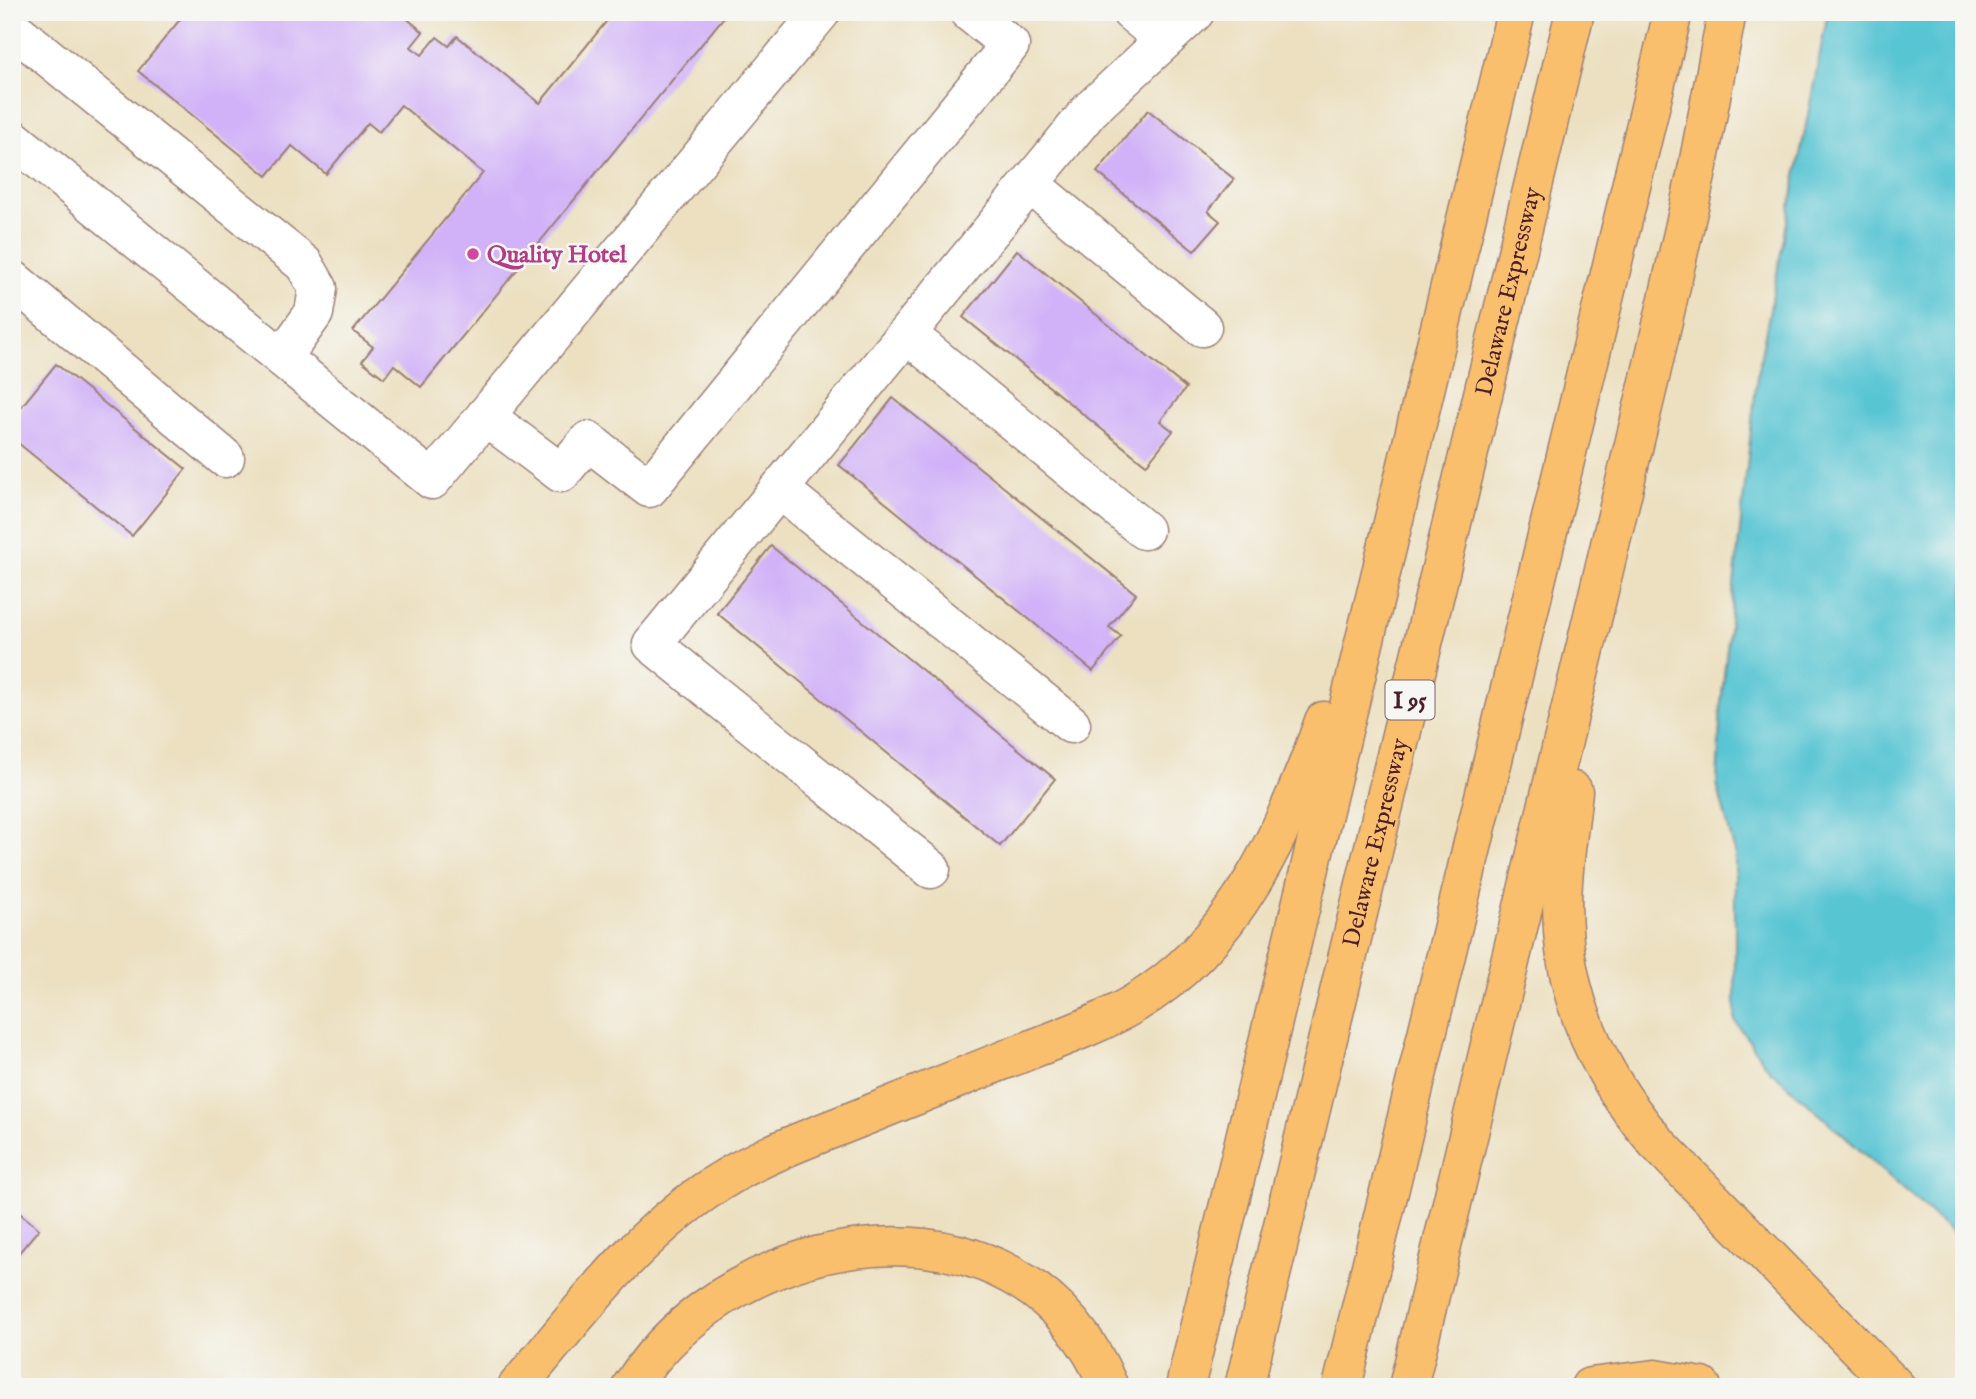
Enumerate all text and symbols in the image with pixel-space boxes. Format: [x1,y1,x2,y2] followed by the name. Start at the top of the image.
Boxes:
[1469,184,1549,399] street label: Delaware Expressway
[487,240,627,271] place label: Quality Hotel
[465,246,481,262] marker: Quality Hotel
[1386,680,1434,720] road number: I 95
[1336,735,1417,950] street label: Delaware Expressway

